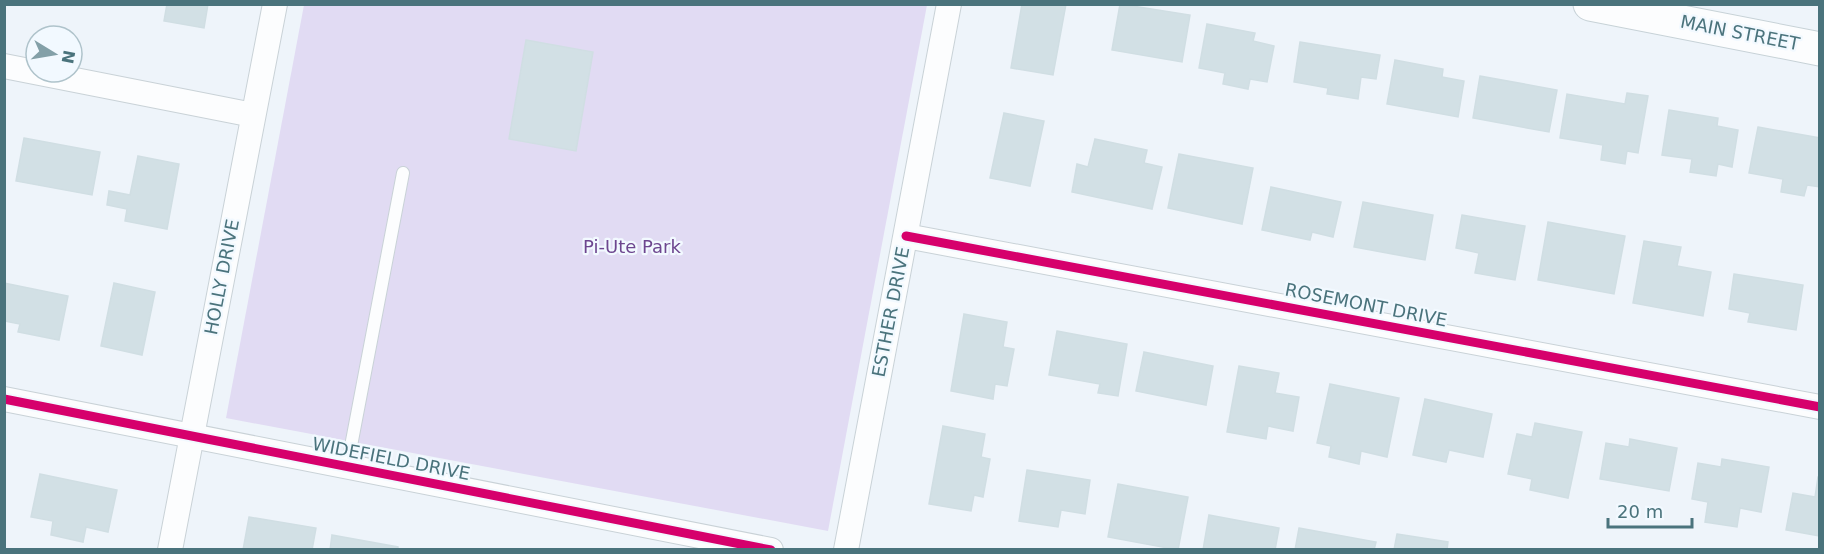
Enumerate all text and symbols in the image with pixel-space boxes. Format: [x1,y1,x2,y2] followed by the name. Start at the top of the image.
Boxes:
[1679,11,1802,55] street label: MAIN STREET
[24,24,84,84] north arrow
[58,48,79,65] text: N
[200,217,243,337] street label: HOLLY DRIVE
[583,236,682,257] park label: Pi-Ute Park
[868,245,913,379] street label: ESTHER DRIVE
[1283,278,1449,331] street label: ROSEMONT DRIVE
[310,433,472,484] street label: WIDEFIELD DRIVE
[1608,491,1692,529] scale bar
[1617,501,1663,522] text: 20 m

